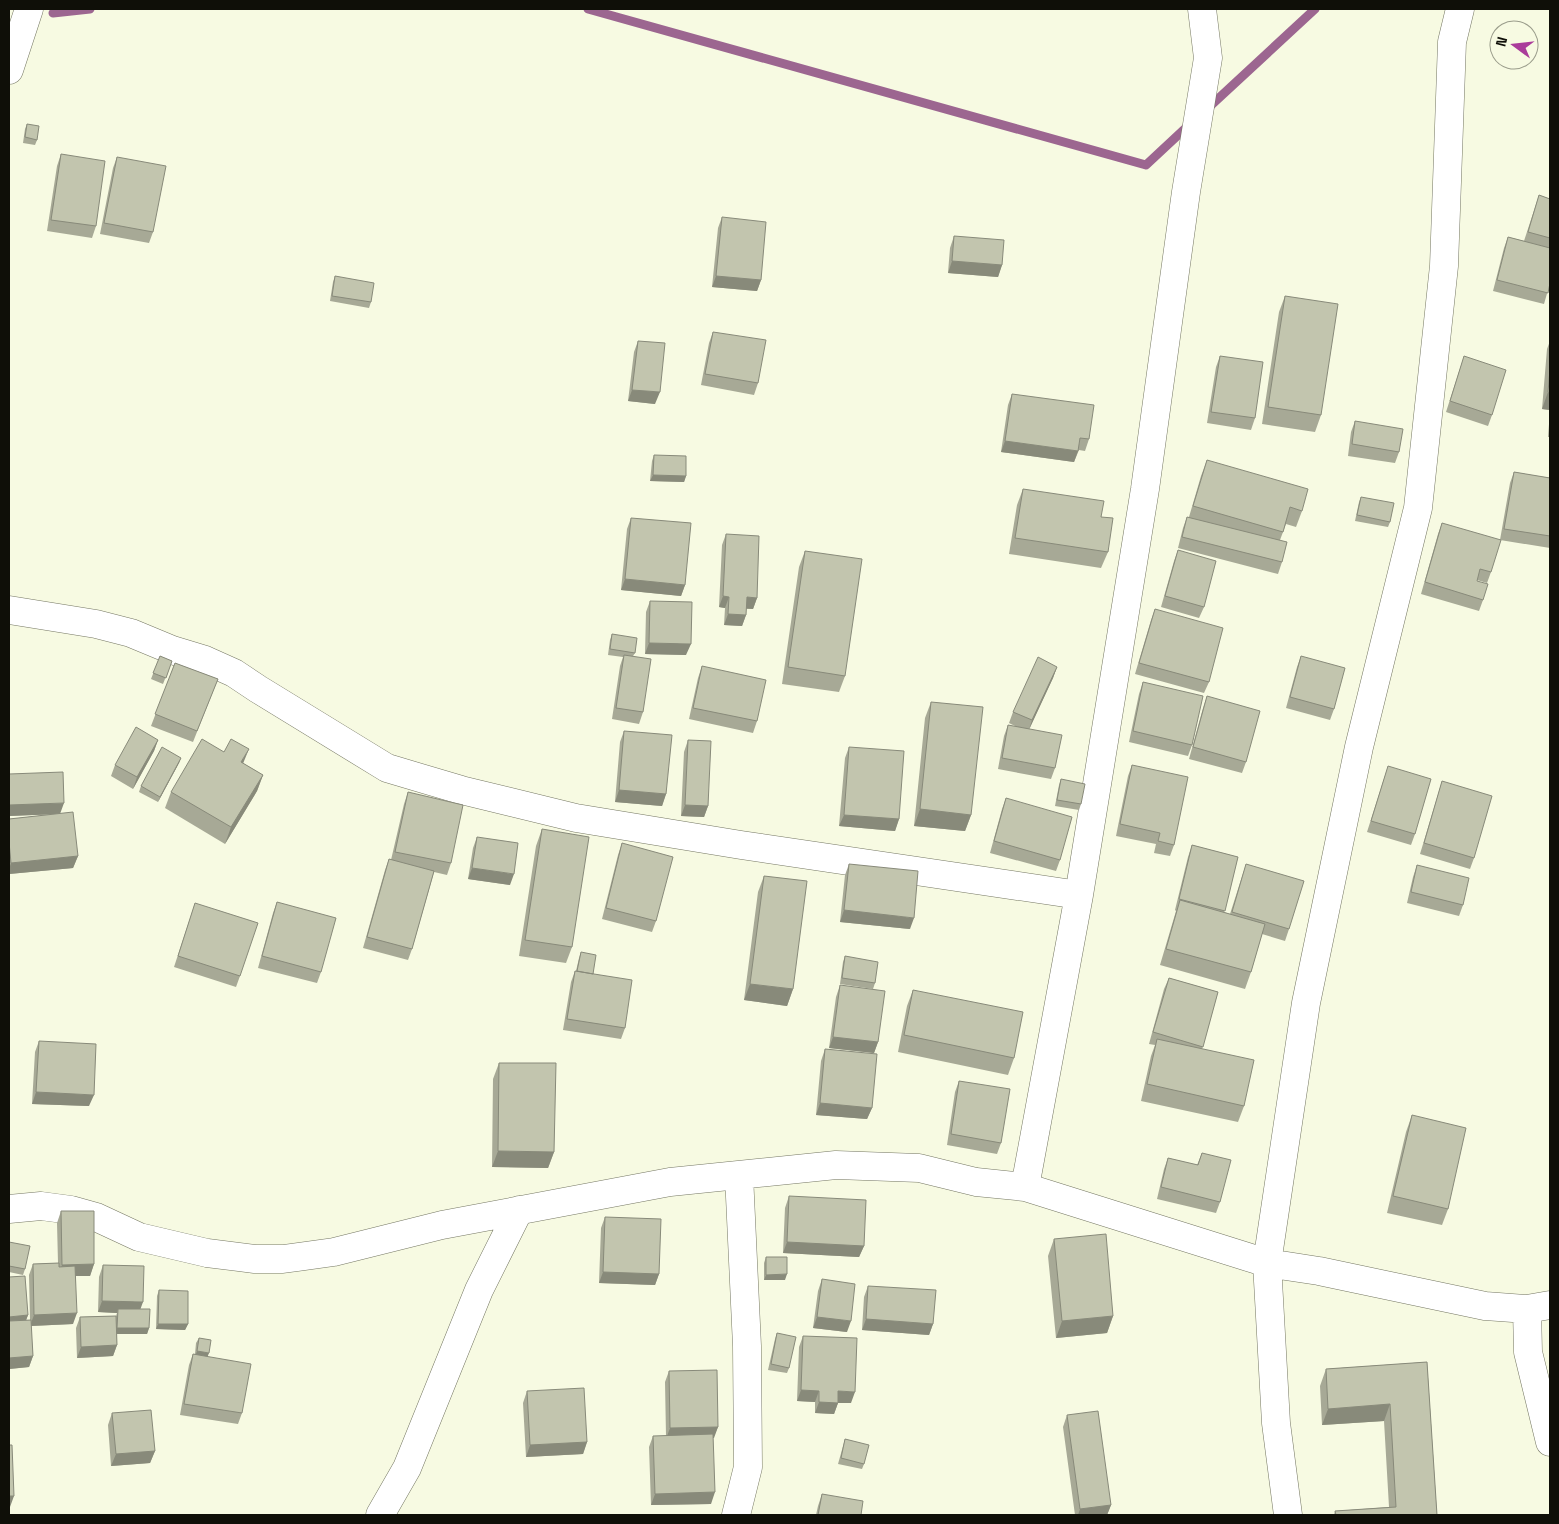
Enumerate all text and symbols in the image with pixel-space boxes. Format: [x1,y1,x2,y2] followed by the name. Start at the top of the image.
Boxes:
[1489,20,1539,70] north arrow
[1492,35,1511,49] text: N

